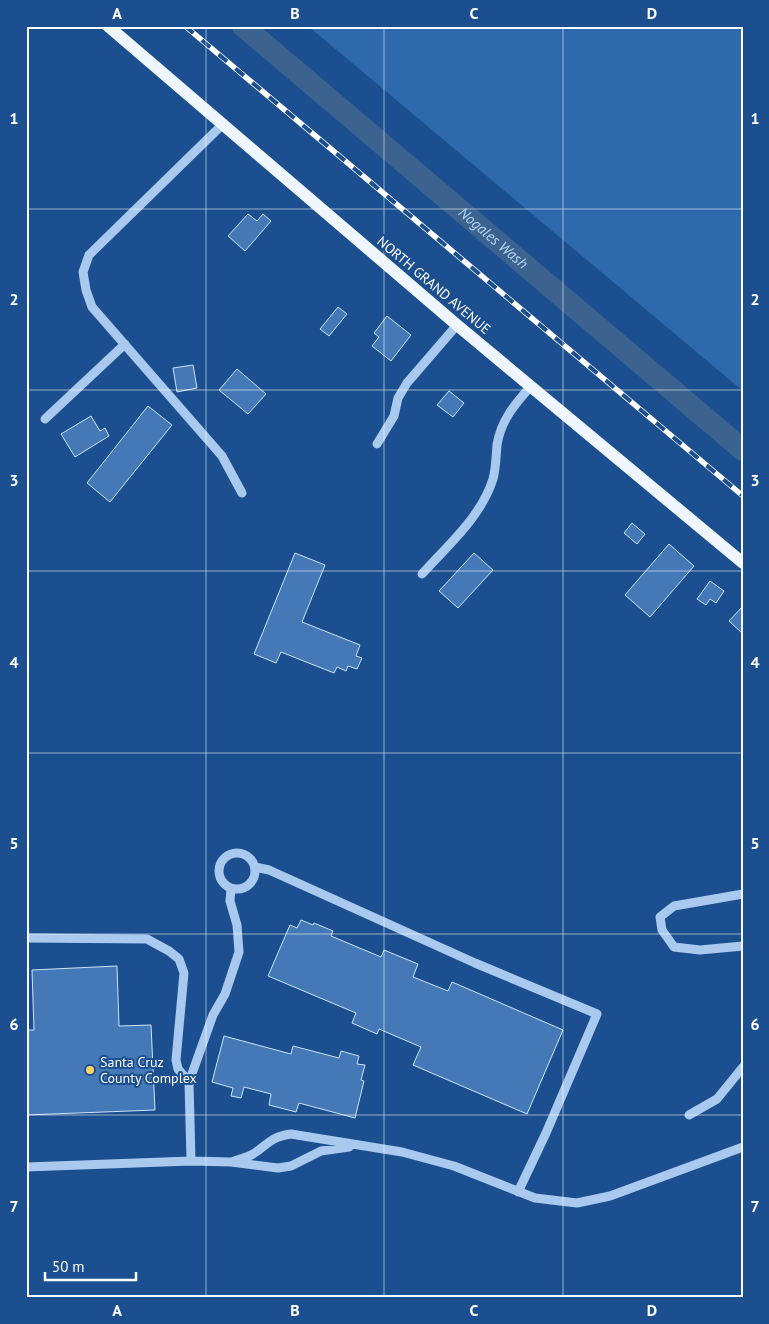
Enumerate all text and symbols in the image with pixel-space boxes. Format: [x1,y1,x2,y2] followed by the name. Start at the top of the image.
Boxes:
[112,3,122,23] text: A
[290,3,300,23] text: B
[470,3,479,23] text: C
[647,3,657,23] text: D
[9,108,19,128] text: 1
[750,108,760,128] text: 1
[455,203,532,273] water label: Nogales Wash
[373,232,495,338] street label: NORTH GRAND AVENUE
[9,289,19,309] text: 2
[750,289,760,309] text: 2
[9,470,19,490] text: 3
[750,470,760,490] text: 3
[9,652,19,672] text: 4
[750,652,760,672] text: 4
[9,833,19,853] text: 5
[750,833,760,853] text: 5
[9,1014,19,1034] text: 6
[750,1014,760,1034] text: 6
[100,1053,197,1087] place label: Santa Cruz County Complex
[84,1064,96,1076] marker: Santa Cruz County Complex
[9,1196,19,1216] text: 7
[750,1196,760,1216] text: 7
[45,1249,136,1281] scale bar
[52,1257,85,1276] text: 50 m
[112,1300,122,1320] text: A
[290,1300,300,1320] text: B
[470,1300,479,1320] text: C
[647,1300,657,1320] text: D

